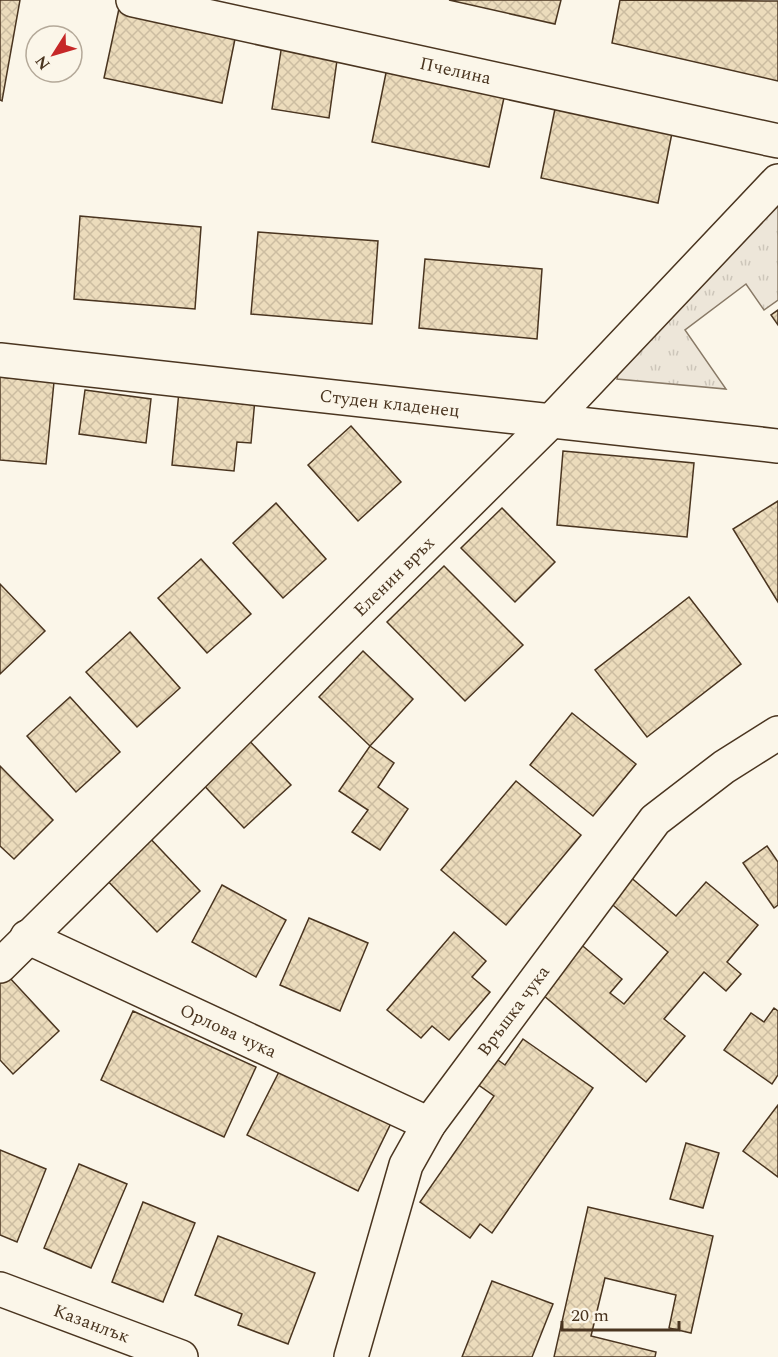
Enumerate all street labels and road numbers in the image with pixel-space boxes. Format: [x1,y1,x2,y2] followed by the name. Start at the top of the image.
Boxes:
[417,50,494,92] street label: Пчелина
[318,382,461,425] street label: Студен кладенец
[347,530,441,623] street label: Еленин връх
[471,960,557,1062] street label: Връшка чука
[175,997,281,1065] street label: Орлова чука
[50,1297,134,1351] street label: Казанлък

